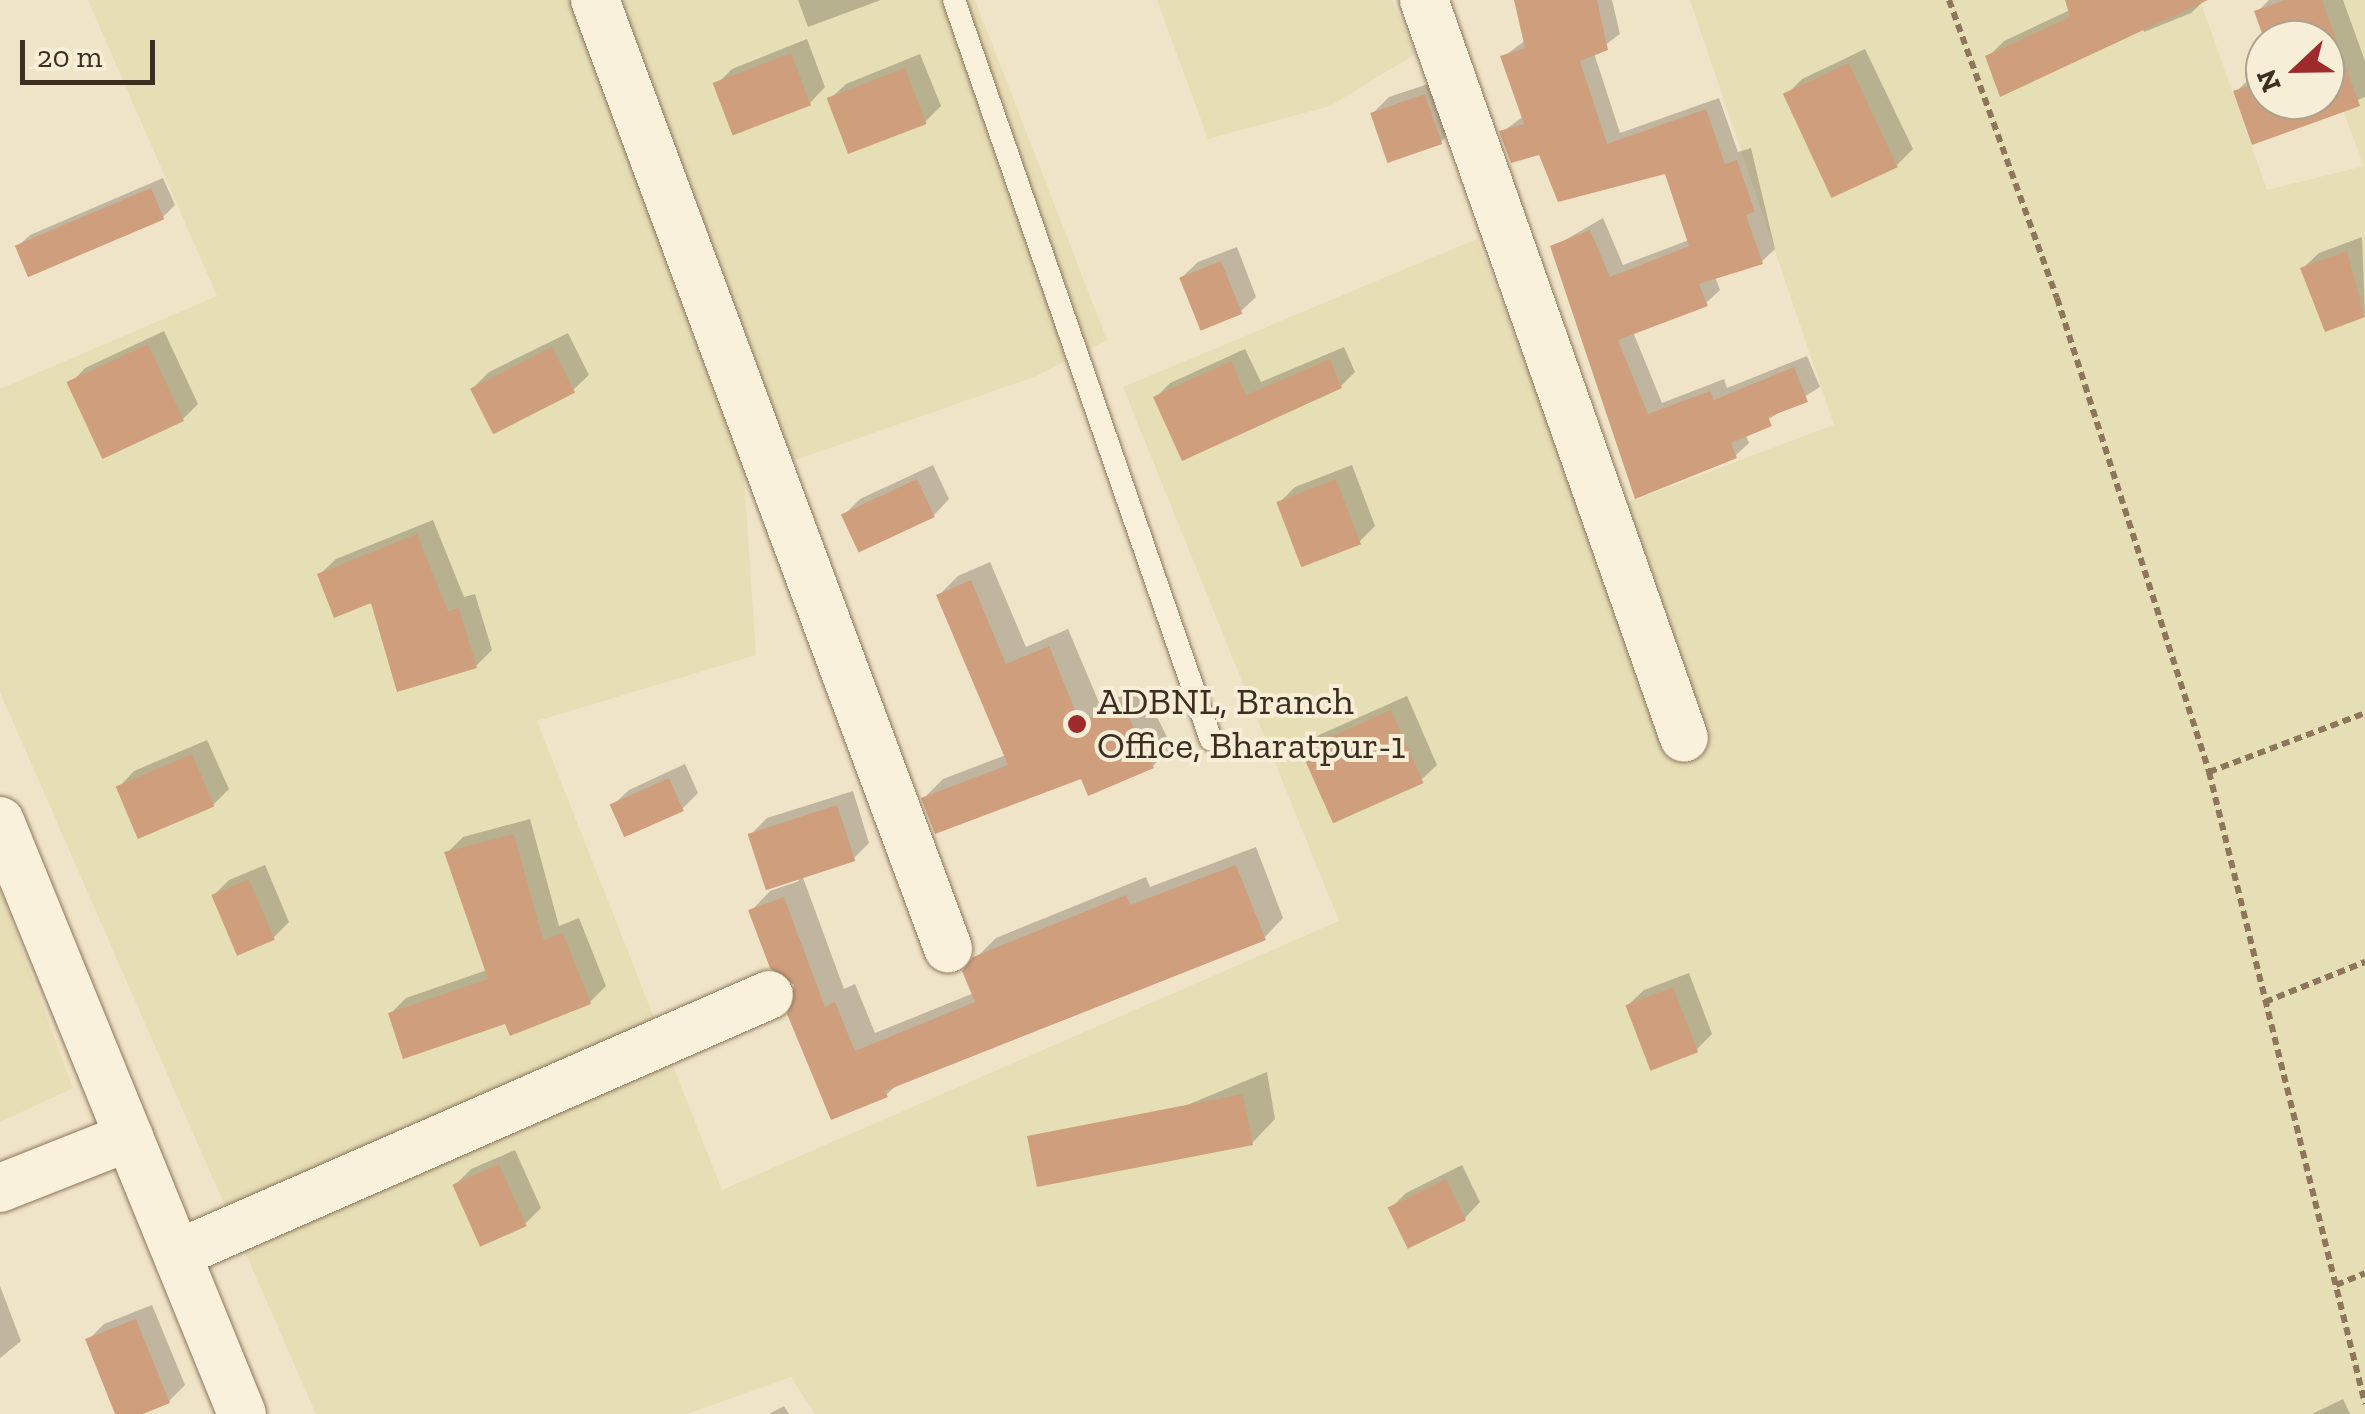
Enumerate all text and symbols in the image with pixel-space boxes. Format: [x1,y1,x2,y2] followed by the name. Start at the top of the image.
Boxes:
[25,20,160,82] scale bar
[2245,20,2345,120] north arrow
[37,39,102,75] text: 20 m
[2249,65,2288,97] text: N
[1097,679,1405,768] place label: ADBNL, Branch Office, Bharatpur-1
[1066,713,1088,735] marker: ADBNL, Branch Office, Bharatpur-1

